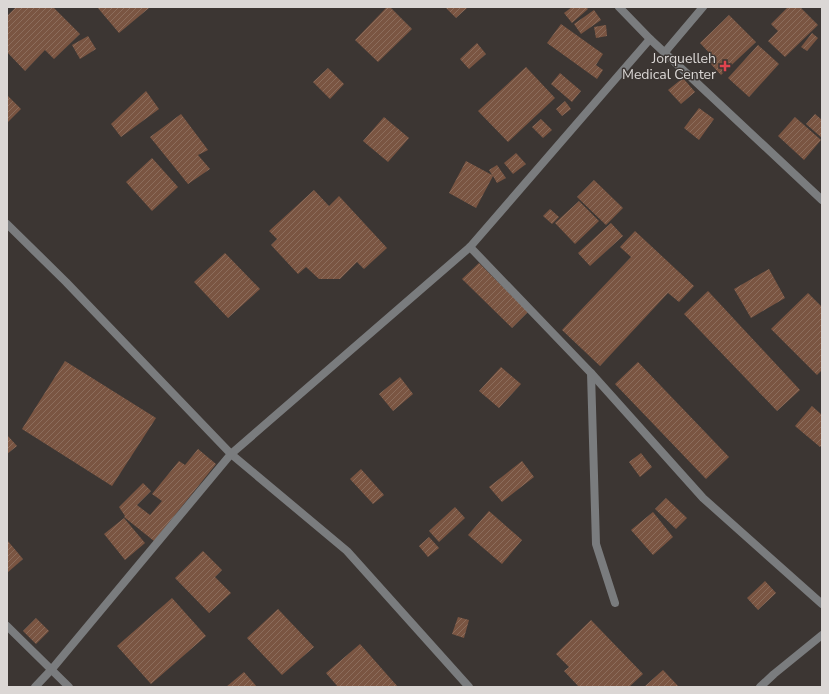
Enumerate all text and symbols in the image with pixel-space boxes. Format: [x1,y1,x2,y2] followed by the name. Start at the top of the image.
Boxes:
[622,49,716,84] place label: Jorquelleh Medical Center
[719,60,731,72] marker: Jorquelleh Medical Center

